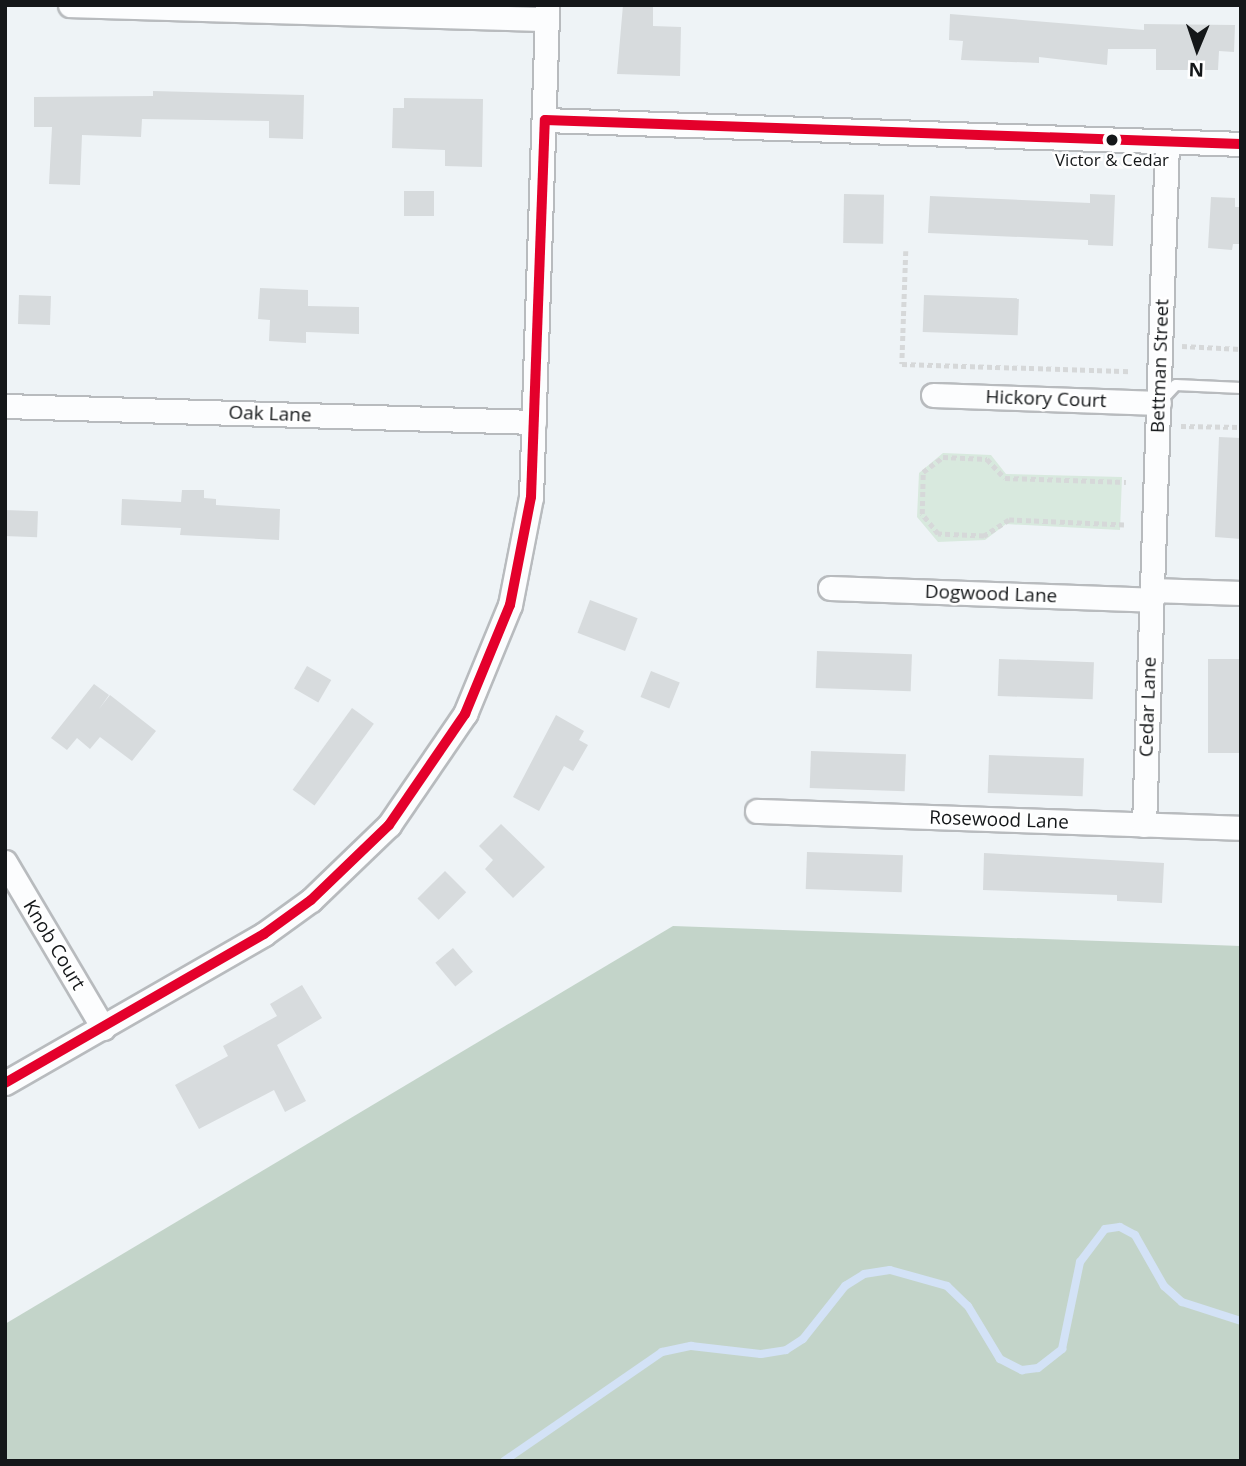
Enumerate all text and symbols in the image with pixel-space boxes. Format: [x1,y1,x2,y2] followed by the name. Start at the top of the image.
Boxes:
[1162,14,1232,84] north arrow
[1188,57,1204,83] text: N
[1105,133,1119,147] marker: Victor & Cedar
[1055,150,1169,170] place label: Victor & Cedar
[1146,298,1174,434] street label: Bettman Street
[985,385,1107,413] street label: Hickory Court
[228,401,312,427] street label: Oak Lane
[924,580,1058,608] street label: Dogwood Lane
[1135,656,1161,758] street label: Cedar Lane
[929,806,1069,834] street label: Rosewood Lane
[18,896,90,994] street label: Knob Court

